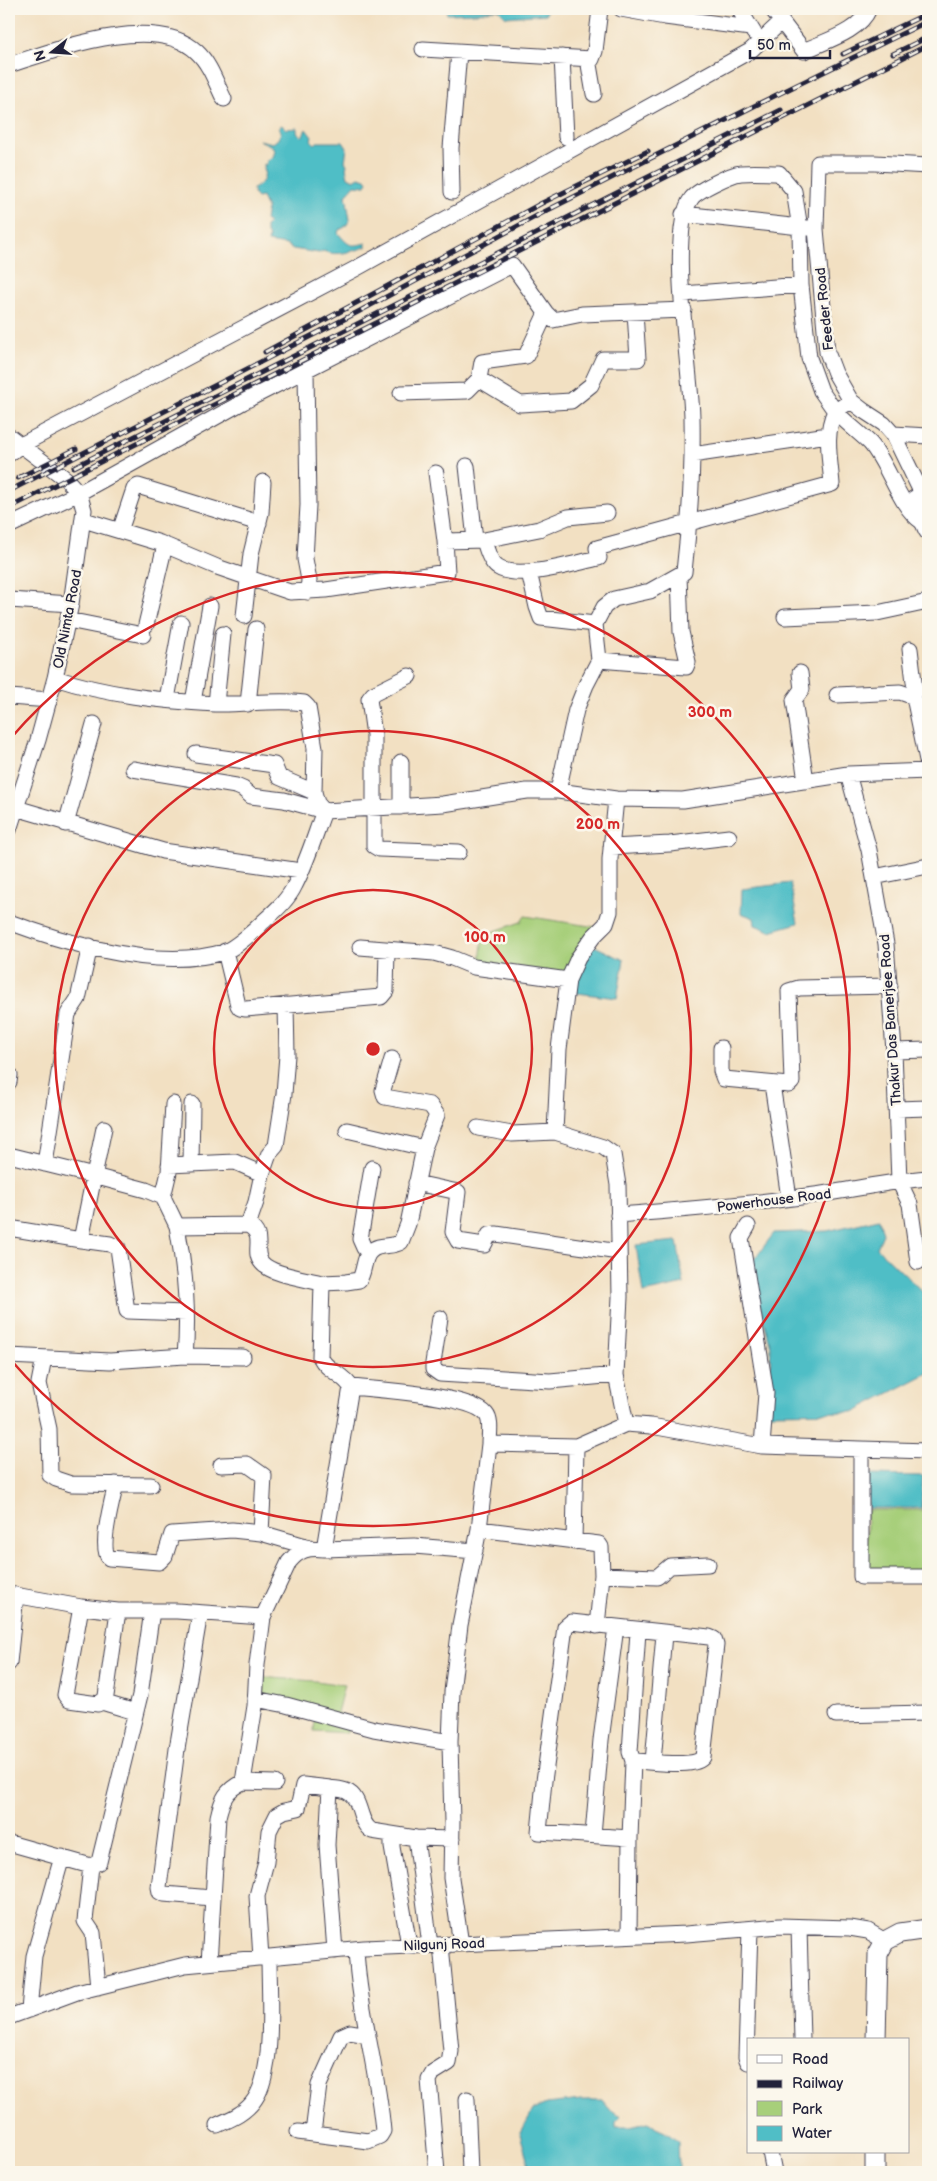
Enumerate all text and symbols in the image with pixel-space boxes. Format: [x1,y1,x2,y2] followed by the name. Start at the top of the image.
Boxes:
[28,28,78,78] north arrow
[750,28,830,60] scale bar
[757,36,791,55] text: 50 m
[30,48,50,63] text: N
[812,267,837,351] street label: Feeder Road
[50,568,85,670] street label: Old Nimta Road
[688,703,732,722] text: 300 m
[576,815,620,834] text: 200 m
[464,928,506,947] text: 100 m
[876,934,905,1106] street label: Thakur Das Banerjee Road
[364,1040,382,1058] centre of rings
[716,1185,832,1216] street label: Powerhouse Road
[403,1935,485,1954] street label: Nilgunj Road
[747,2038,910,2154] legend
[792,2050,828,2069] text: Road
[792,2074,843,2093] text: Railway
[792,2100,823,2119] text: Park
[792,2124,832,2143] text: Water

